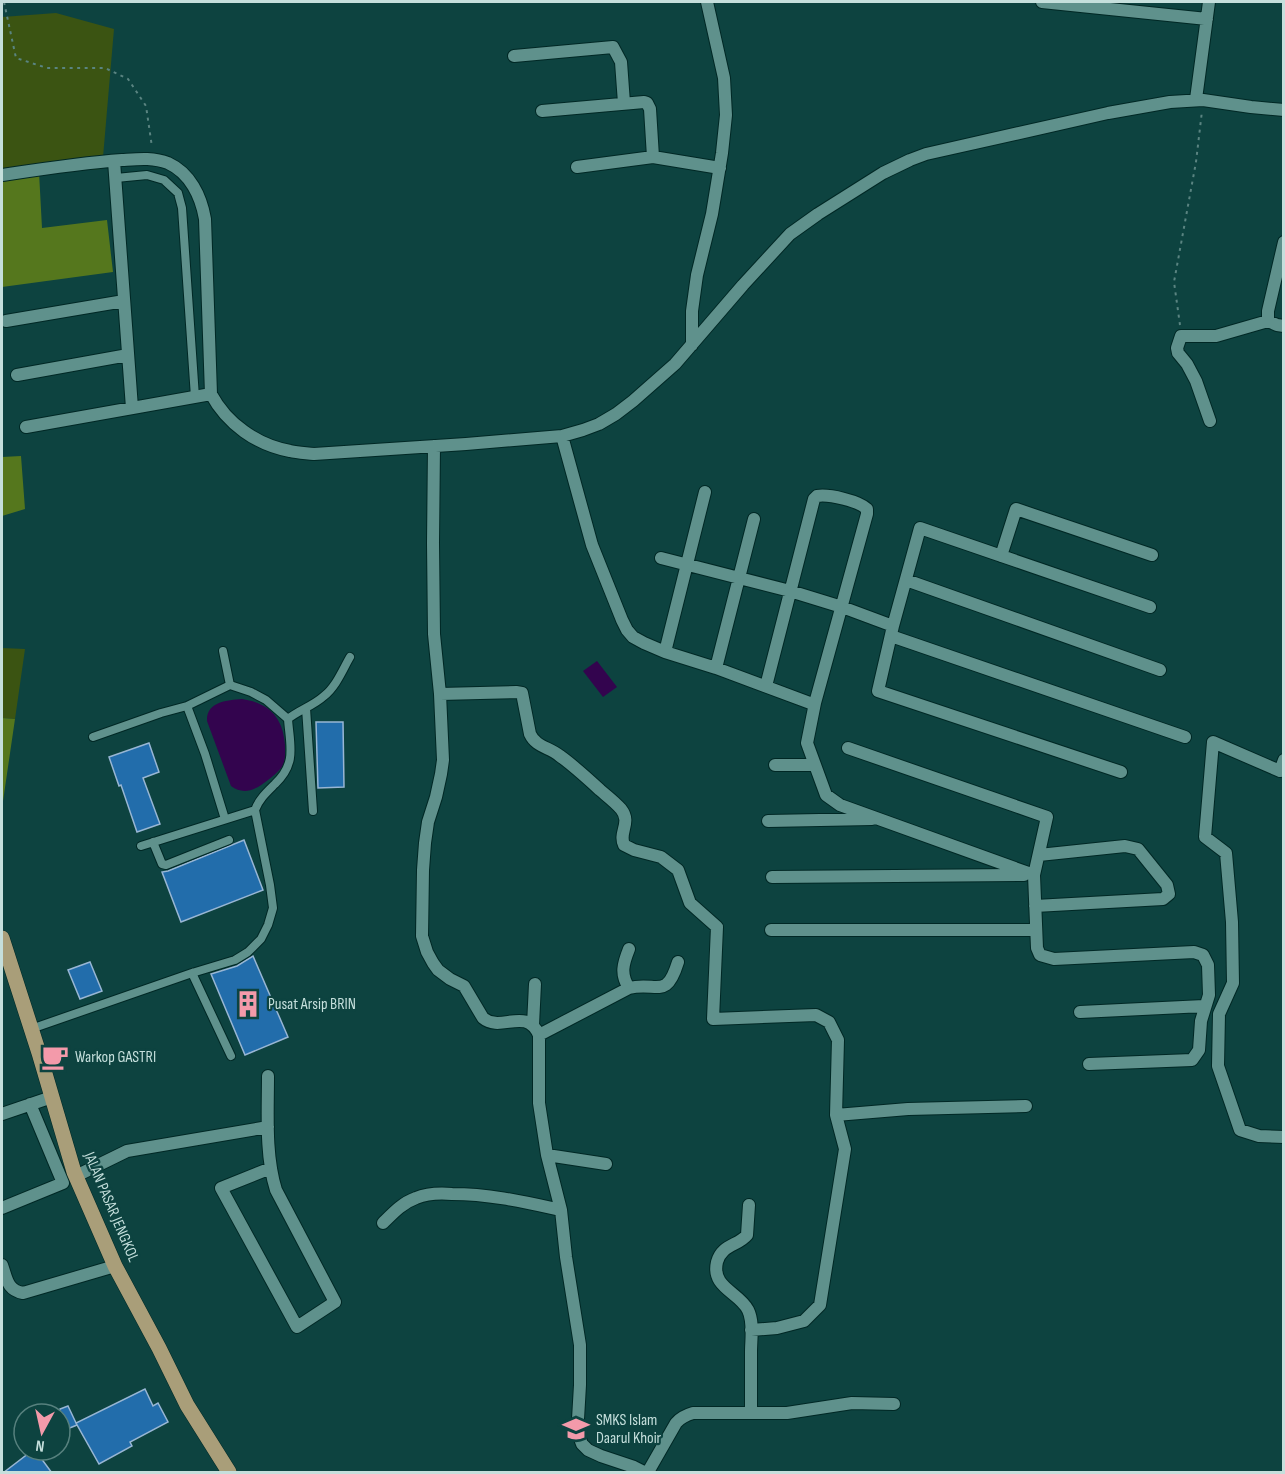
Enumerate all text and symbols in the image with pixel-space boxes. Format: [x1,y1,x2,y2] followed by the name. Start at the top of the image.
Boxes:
[233,989,263,1019] building icon: Pusat Arsip BRIN
[268,995,356,1014] place label: Pusat Arsip BRIN
[40,1042,70,1072] cafe icon: Warkop GASTRI
[75,1048,156,1067] place label: Warkop GASTRI
[79,1148,143,1265] street label: JALAN PASAR JENGKOL
[12,1402,72,1462] north arrow
[596,1411,662,1448] place label: SMKS Islam Daarul Khoir
[561,1414,591,1444] school or university icon: SMKS Islam Daarul Khoir
[35,1435,46,1455] text: N

